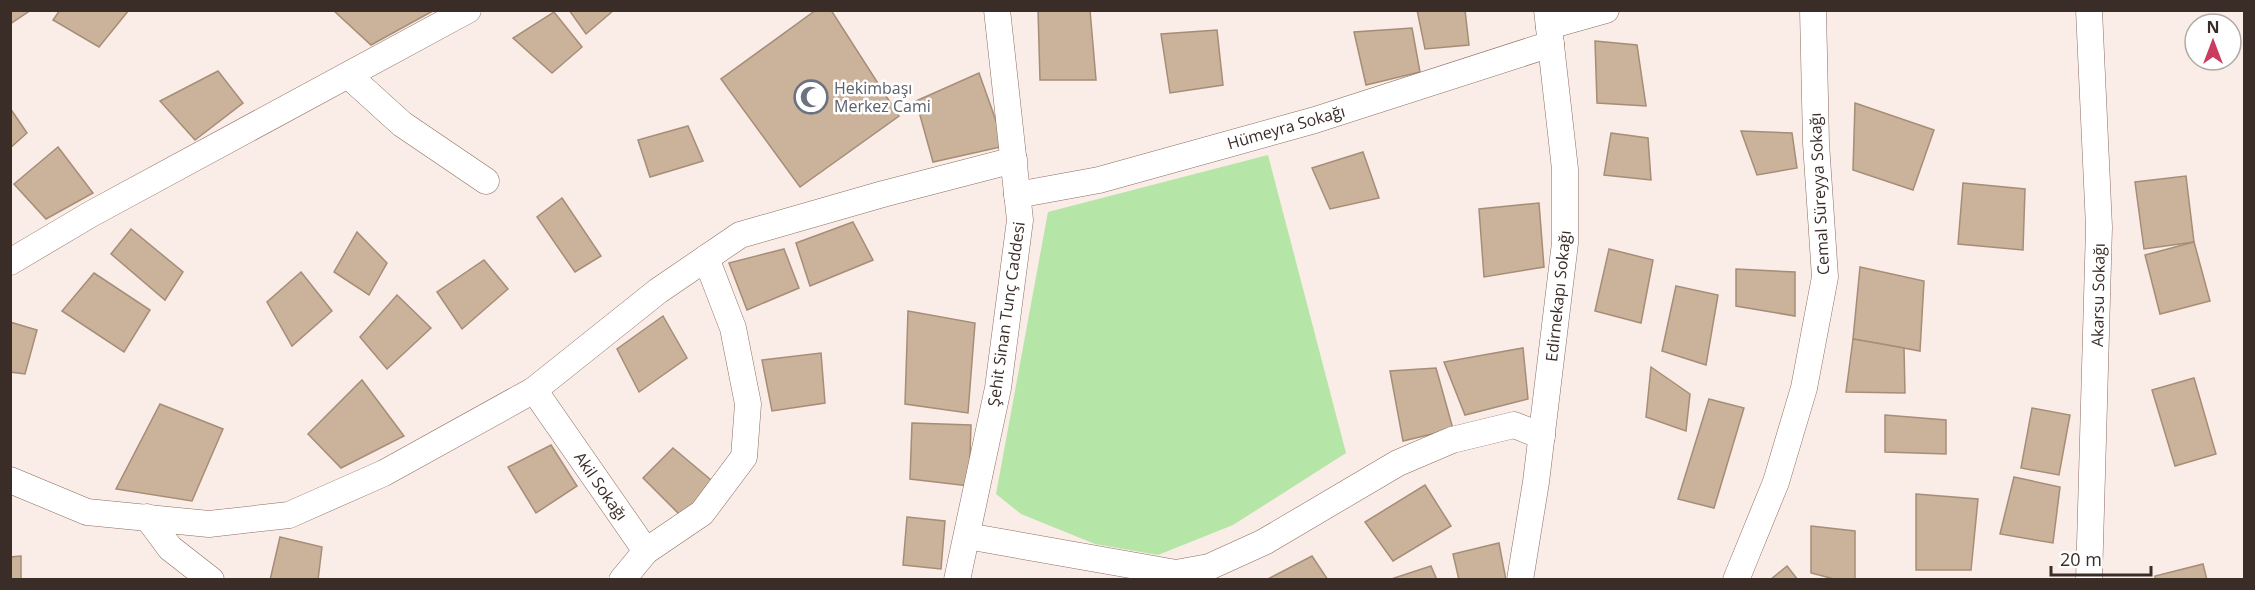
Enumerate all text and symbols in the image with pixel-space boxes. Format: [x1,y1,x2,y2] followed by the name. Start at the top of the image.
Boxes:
[2183,12,2243,72] north arrow
[2206,16,2220,38] text: N
[834,77,931,117] place label: Hekimbaşı Merkez Cami
[793,79,829,115] mosque icon: Hekimbaşı Merkez Cami
[1225,100,1347,154] street label: Hümeyra Sokağı
[1804,112,1834,276] street label: Cemal Süreyya Sokağı
[982,220,1030,408] street label: Şehit Sinan Tunç Caddesi
[1540,229,1576,363] street label: Edirnekapı Sokağı
[2086,243,2110,347] street label: Akarsu Sokağı
[569,447,633,525] street label: Akil Sokağı
[2051,539,2152,577] scale bar
[2060,547,2102,571] text: 20 m

